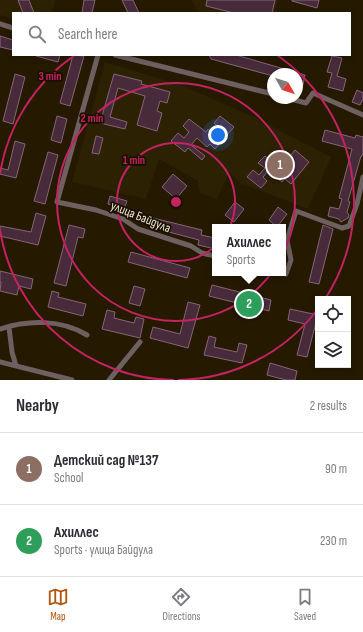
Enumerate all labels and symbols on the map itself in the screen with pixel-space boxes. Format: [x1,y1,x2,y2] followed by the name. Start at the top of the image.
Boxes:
[267,68,303,104] north arrow
[39,69,61,84] text: 3 min
[81,111,103,126] text: 2 min
[208,125,228,145] your location
[267,150,293,180] pin: 1
[123,153,145,168] text: 1 min
[169,195,183,209] centre of rings
[108,198,173,236] street label: улица Байдула
[236,289,262,319] pin: 2

